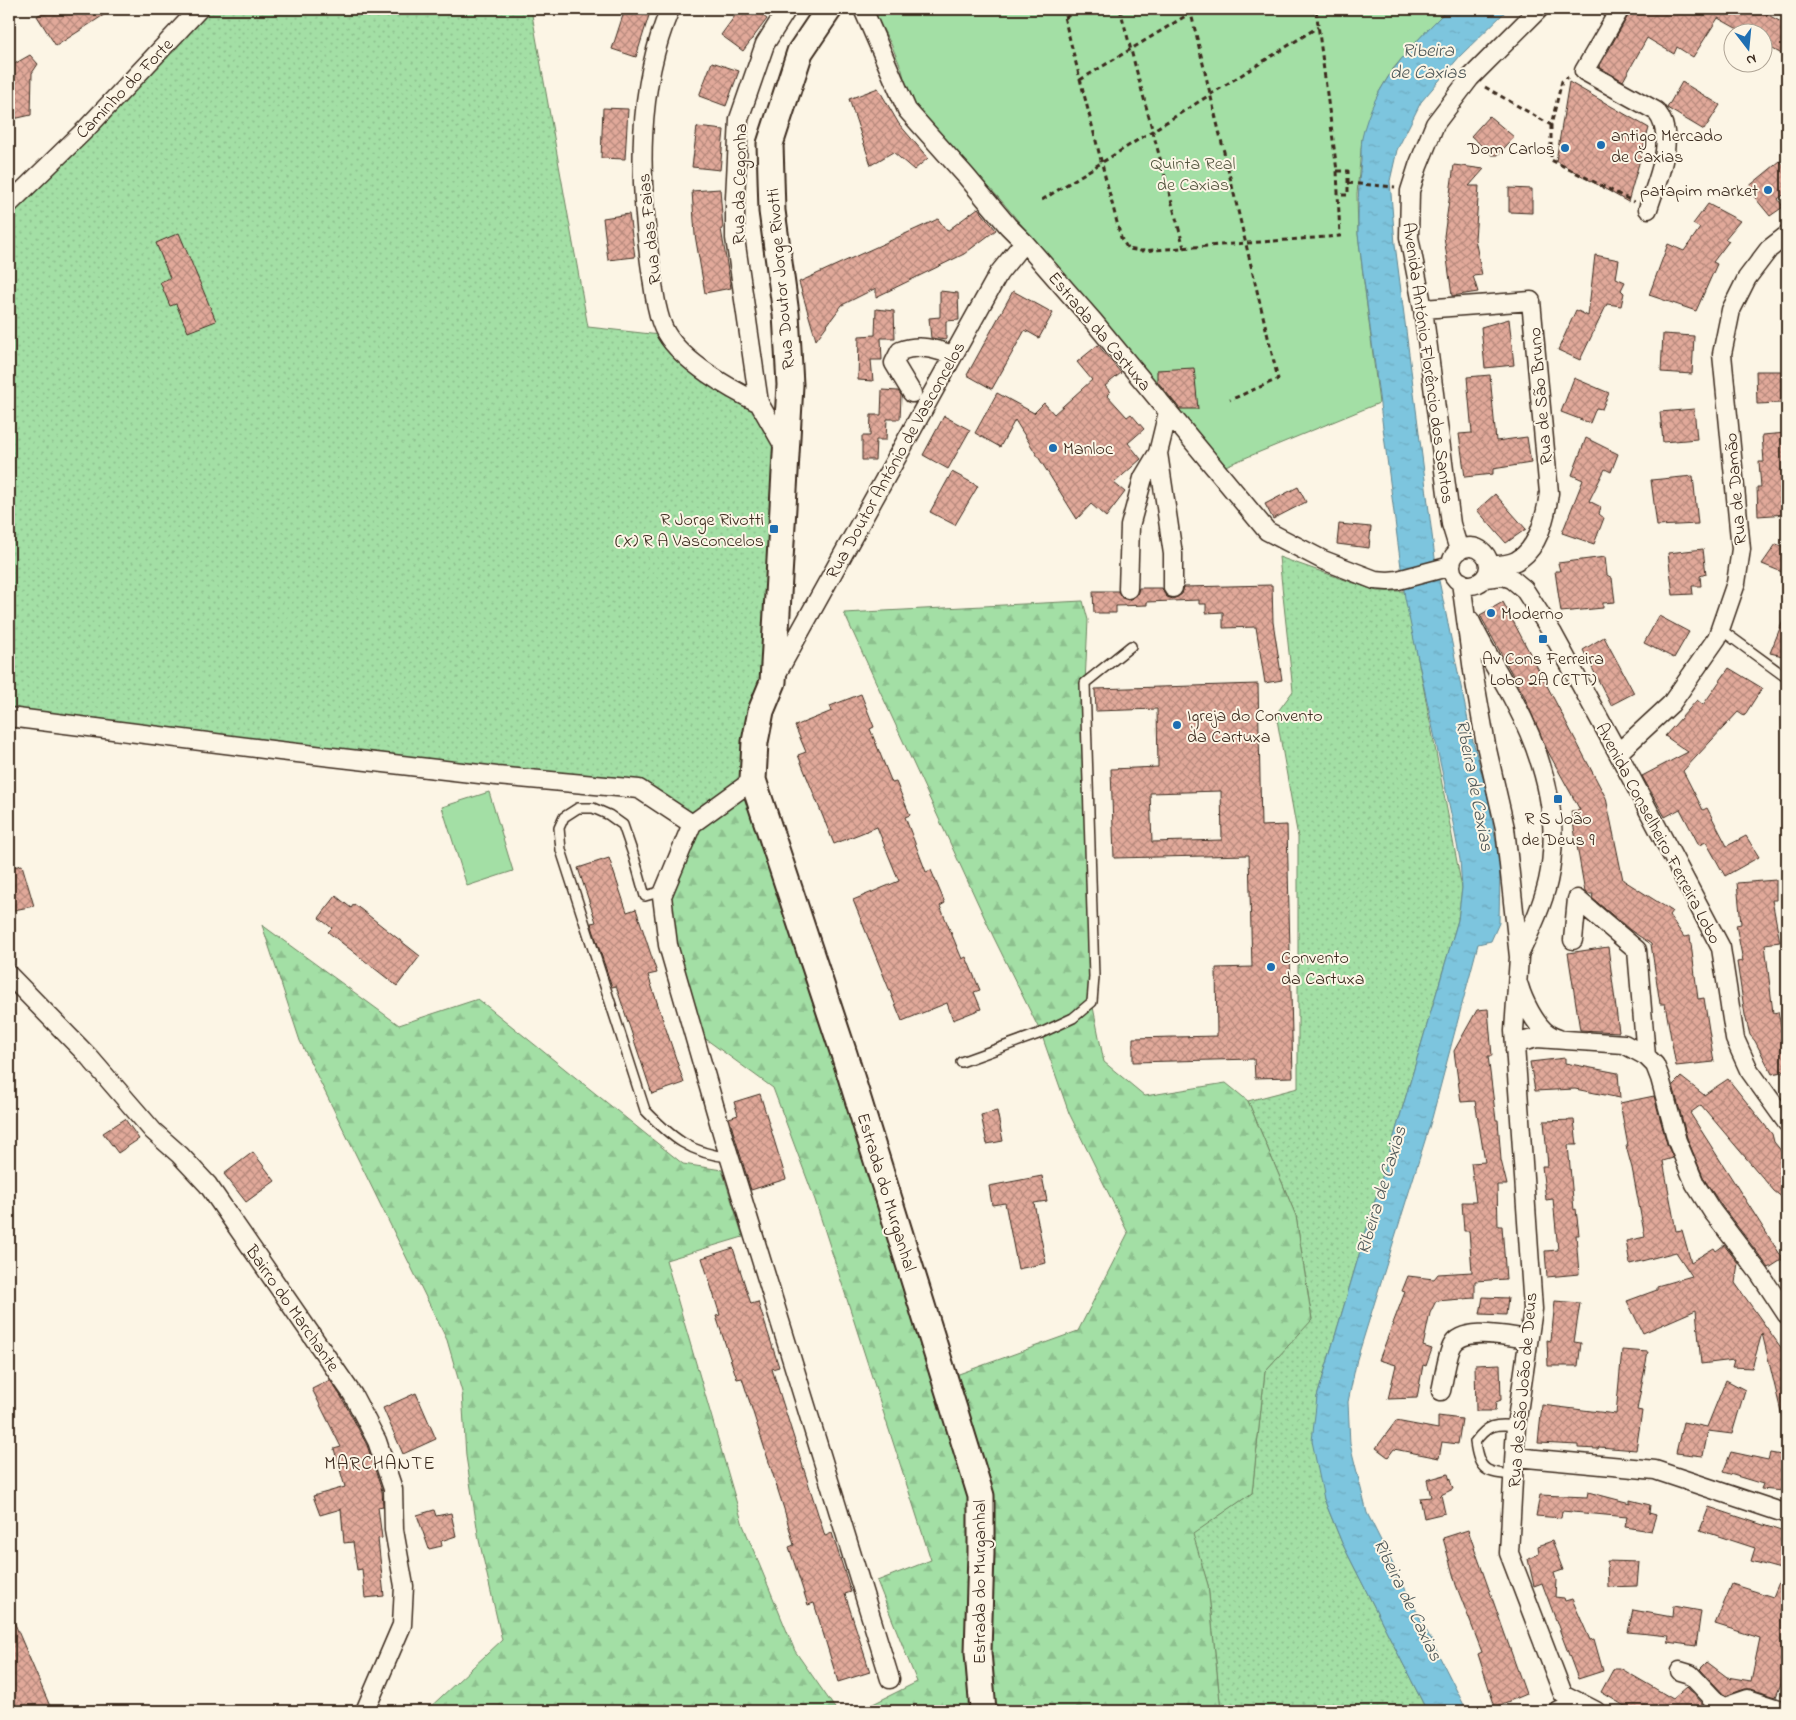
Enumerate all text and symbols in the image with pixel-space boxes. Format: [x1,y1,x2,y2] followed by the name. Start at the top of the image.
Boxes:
[1724,22,1774,72] north arrow
[71,33,181,146] street label: Caminho do Forte
[1390,38,1467,87] water label: Ribeira de Caxias
[1744,48,1759,70] text: N
[727,123,756,245] street label: Rua da Cegonha
[1611,124,1723,171] place label: antigo Mercado de Caxias
[1466,137,1555,163] place label: Dom Carlos
[1595,139,1607,151] marker: antigo Mercado de Caxias
[1559,142,1571,154] marker: Dom Carlos
[1151,152,1235,199] park label: Quinta Real de Caxias
[632,172,670,286] street label: Rua das Faias
[1640,179,1758,205] place label: patapim market
[1762,184,1774,196] marker: patapim market
[761,187,804,371] street label: Rua Doutor Jorge Rivotti
[1394,221,1460,506] street label: Avenida António Florêncio dos Santos
[1041,267,1156,398] street label: Estrada da Cartuxa
[1523,326,1561,466] street label: Rua de São Bruno
[820,338,973,584] street label: Rua Doutor António de Vasconcelos
[1719,432,1755,546] street label: Rua de Damão
[1063,437,1113,463] place label: Manloc
[1047,442,1059,454] marker: Manloc
[615,508,764,555] place label: R Jorge Rivotti (X) R A Vasconcelos
[768,523,780,535] marker: R Jorge Rivotti (X) R A Vasconcelos
[1501,602,1563,628] place label: Moderno
[1485,607,1497,619] marker: Moderno
[1537,633,1549,645] marker: Av Cons Ferreira Lobo 2A (CTT)
[1482,647,1604,694] place label: Av Cons Ferreira Lobo 2A (CTT)
[1187,704,1323,751] place label: Igreja do Convento da Cartuxa
[1448,717,1500,854] water label: Ribeira de Caxias
[1171,719,1183,731] marker: Igreja do Convento da Cartuxa
[1588,719,1727,949] street label: Avenida Conselheiro Ferreira Lobo
[1552,793,1564,805] marker: R S João de Deus 9
[1521,807,1595,854] place label: R S João de Deus 9
[1281,946,1365,993] place label: Convento da Cartuxa
[1265,961,1277,973] marker: Convento da Cartuxa
[848,1110,922,1275] street label: Estrada do Murganhal
[1350,1123,1415,1258] water label: Ribeira de Caxias
[237,1240,345,1379] street label: Bairro do Marchante
[1502,1291,1545,1489] street label: Rua de São João de Deus
[324,1451,436,1478] district label: MARCHANTE
[968,1500,995,1664] street label: Estrada do Murganhal
[1365,1534,1448,1666] water label: Ribeira de Caxias

